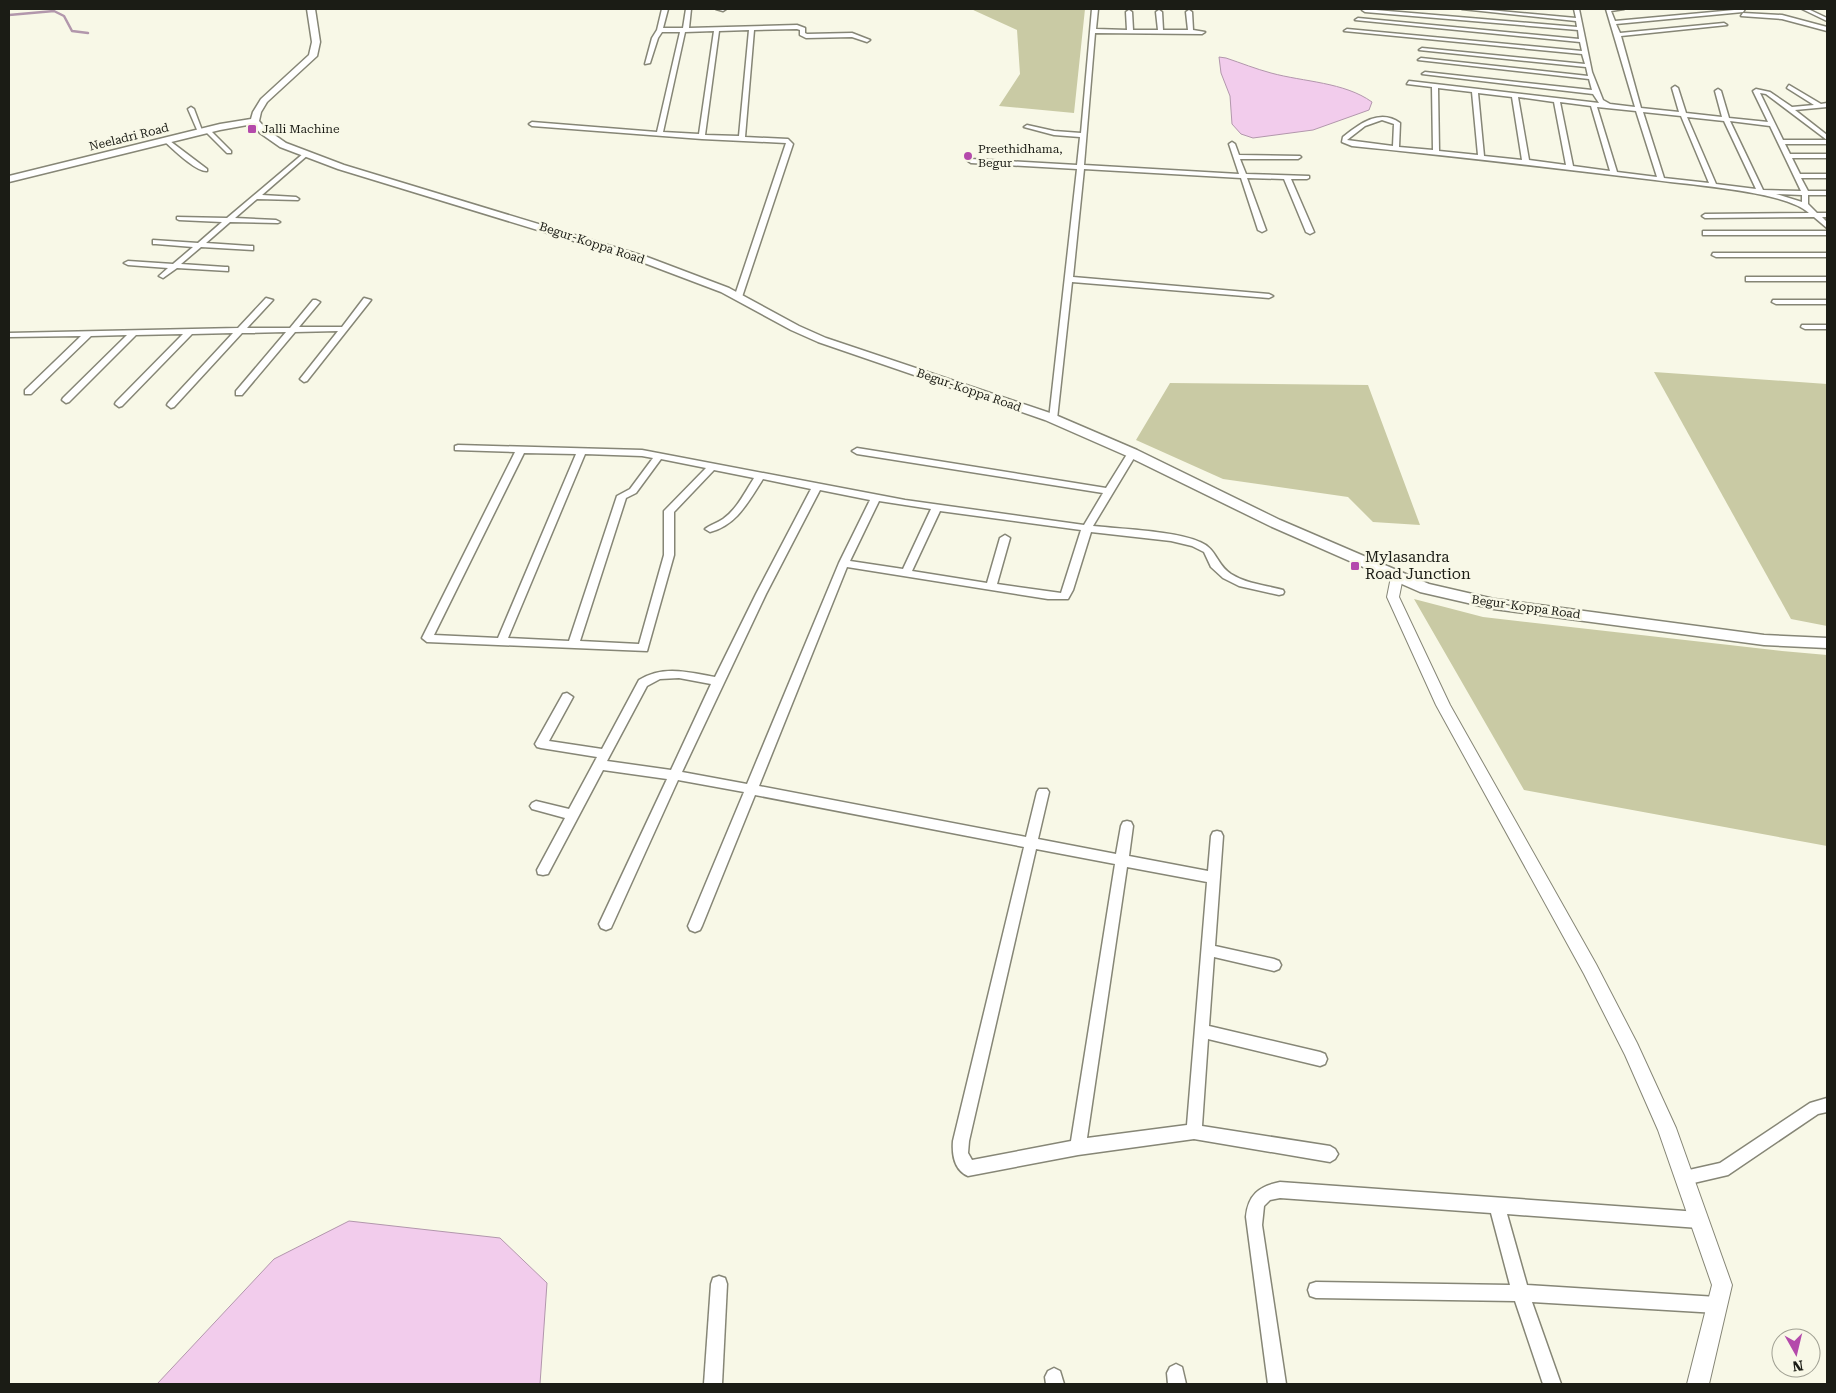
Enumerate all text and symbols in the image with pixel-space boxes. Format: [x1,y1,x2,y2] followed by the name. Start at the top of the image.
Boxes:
[88,120,171,154] street label: Neeladri Road
[262,122,340,136] place label: Jalli Machine
[246,123,258,135] marker: Jalli Machine
[978,142,1063,170] place label: Preethidhama, Begur
[962,150,974,162] marker: Preethidhama, Begur
[538,219,647,267] street label: Begur-Koppa Road
[915,366,1023,415] street label: Begur-Koppa Road
[1365,548,1471,583] place label: Mylasandra Road Junction
[1349,560,1361,572] marker: Mylasandra Road Junction
[1471,592,1582,622] street label: Begur-Koppa Road
[1771,1328,1821,1378] north arrow
[1791,1357,1804,1375] text: N

